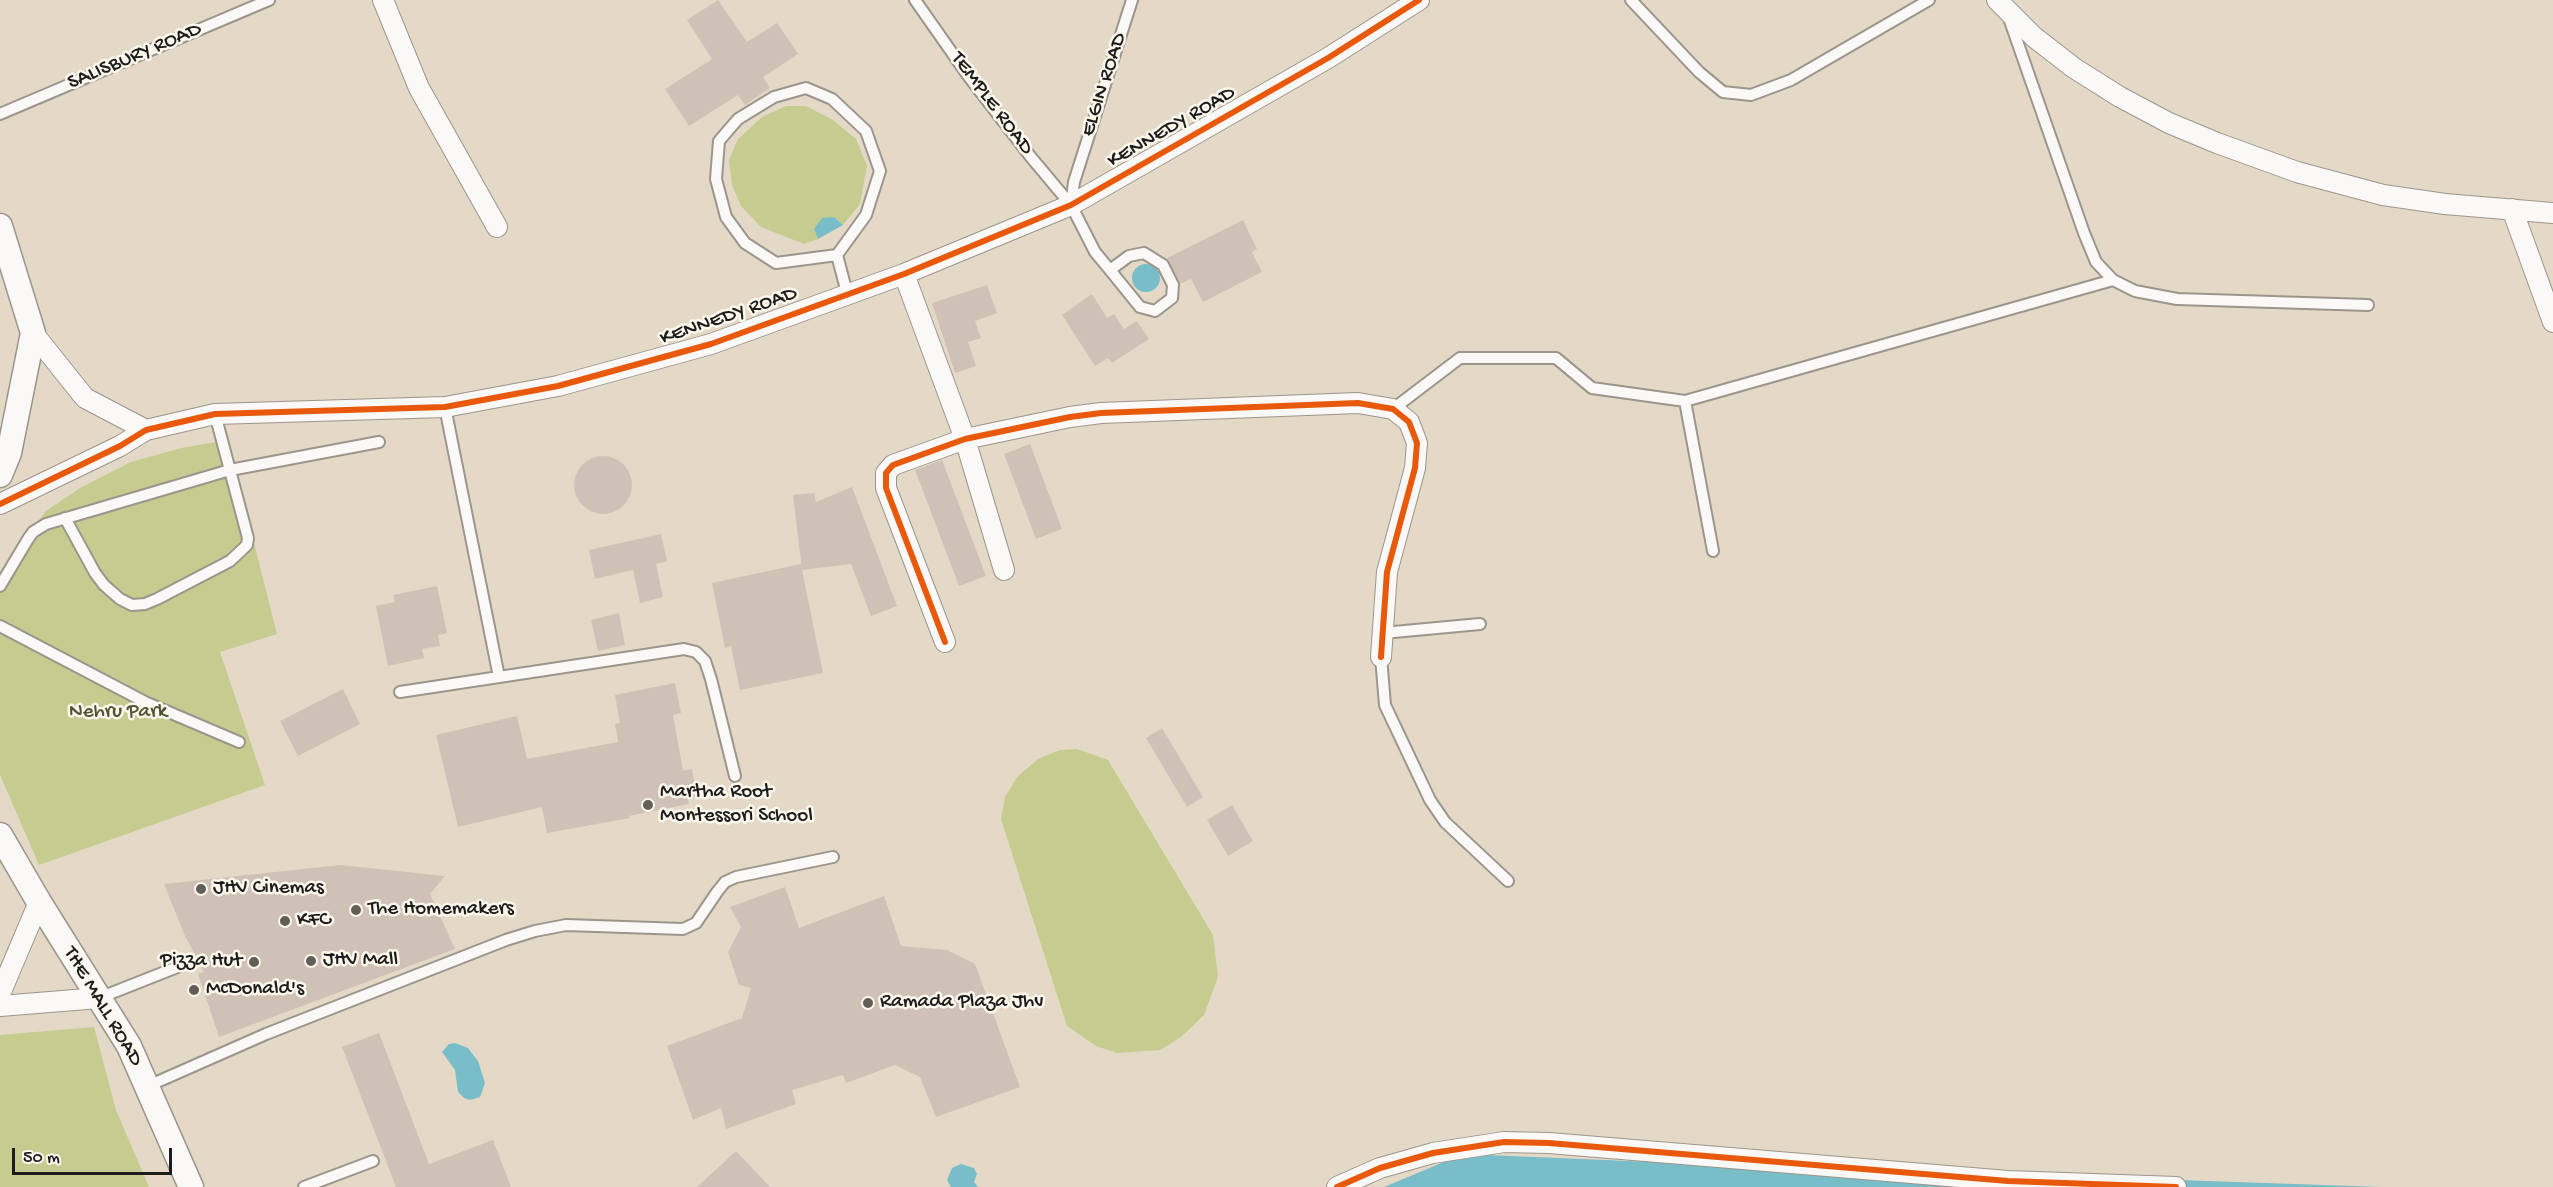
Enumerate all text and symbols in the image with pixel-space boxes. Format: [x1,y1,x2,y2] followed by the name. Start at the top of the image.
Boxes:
[64,17,206,97] street label: SALISBURY ROAD
[1076,30,1134,140] street label: ELGIN ROAD
[944,47,1038,161] street label: TEMPLE ROAD
[1104,81,1240,175] street label: KENNEDY ROAD
[657,282,801,352] street label: KENNEDY ROAD
[69,700,167,726] park label: Nehru Park
[660,780,813,830] place label: Martha Root Montessori School
[641,798,655,812] marker: Martha Root Montessori School
[213,876,324,902] place label: JHV Cinemas
[194,882,208,896] marker: JHV Cinemas
[368,897,514,923] place label: The Homemakers
[349,903,363,917] marker: The Homemakers
[297,908,331,934] place label: KFC
[278,914,292,928] marker: KFC
[56,943,148,1071] street label: THE MALL ROAD
[323,948,398,974] place label: JHV Mall
[160,949,242,975] place label: Pizza Hut
[304,954,318,968] marker: JHV Mall
[247,955,261,969] marker: Pizza Hut
[206,977,304,1003] place label: McDonald's
[187,983,201,997] marker: McDonald's
[880,990,1044,1016] place label: Ramada Plaza Jhv
[861,996,875,1010] marker: Ramada Plaza Jhv
[15,1136,176,1174] scale bar
[23,1148,60,1169] text: 50 m

